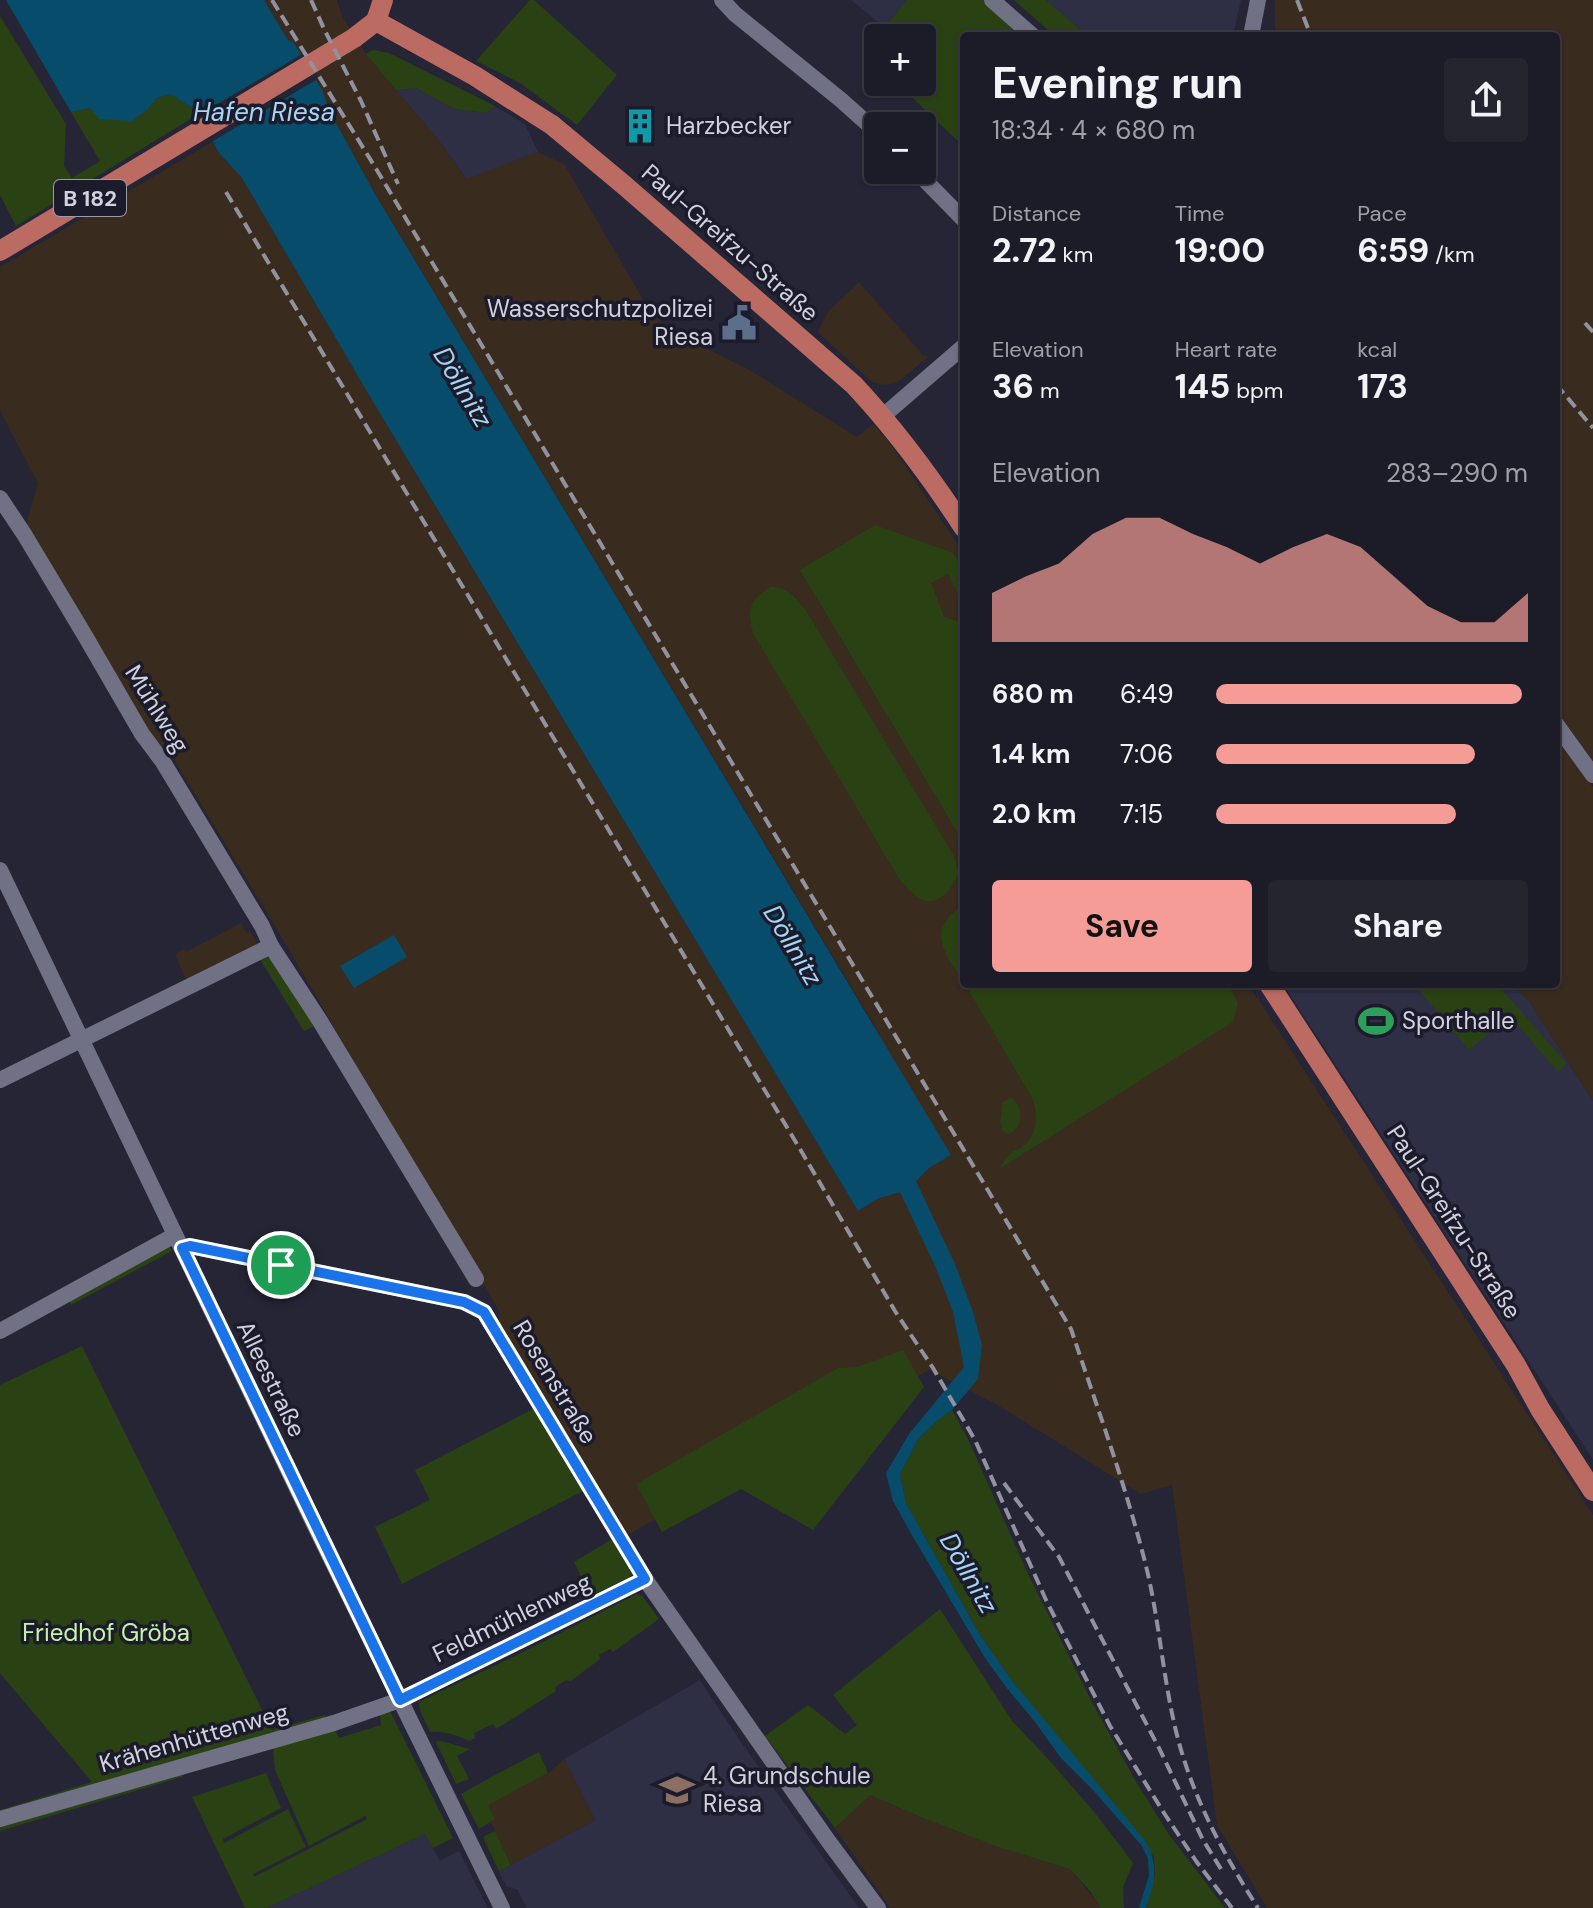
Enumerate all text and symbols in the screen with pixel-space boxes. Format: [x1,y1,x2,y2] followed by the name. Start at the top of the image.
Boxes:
[864,24,936,184] map controls
[864,24,936,96] button: +
[992,54,1243,112] text: Evening run
[1444,58,1528,142] button: share
[193,95,335,129] water label: Hafen Riesa
[621,107,659,145] building icon: Harzbecker
[666,110,792,141] place label: Harzbecker
[864,112,936,184] button: −
[992,113,1195,147] text: 18:34 · 4 × 680 m
[635,157,825,328] street label: Paul-Greifzu-Straße
[54,180,126,216] road number: B 182
[992,199,1081,228] text: Distance
[1175,199,1224,228] text: Time
[1357,199,1407,228] text: Pace
[992,228,1057,273] text: 2.72
[1175,228,1265,273] text: 19:00
[1357,228,1429,273] text: 6:59
[1057,240,1093,269] text: km
[1429,240,1475,269] text: /km
[487,293,713,352] place label: Wasserschutzpolizei Riesa
[720,304,758,342] public building icon: Wasserschutzpolizei Riesa
[992,335,1084,364] text: Elevation
[1175,335,1277,364] text: Heart rate
[1357,335,1397,364] text: kcal
[426,340,501,434] water label: Döllnitz
[992,364,1034,409] text: 36
[1175,364,1230,409] text: 145
[1357,364,1408,409] text: 173
[1034,376,1060,405] text: m
[1230,376,1283,405] text: bpm
[992,456,1100,490] text: Elevation
[1386,456,1528,490] text: 283–290 m
[118,659,197,758] street label: Mühlweg
[992,677,1074,711] text: 680 m
[1120,677,1174,711] text: 6:49
[992,737,1071,771] text: 1.4 km
[1120,737,1173,771] text: 7:06
[992,797,1076,831] text: 2.0 km
[1120,797,1163,831] text: 7:15
[992,880,1252,972] button: Save
[1268,880,1528,972] button: Share
[756,898,831,992] water label: Döllnitz
[1357,1002,1395,1040] sports icon: Sporthalle
[1402,1005,1515,1036] place label: Sporthalle
[1380,1119,1529,1324] street label: Paul-Greifzu-Straße
[247,1231,315,1299] pin
[259,1243,303,1287] icon: arrive
[506,1314,605,1449] street label: Rosenstraße
[230,1315,313,1442] street label: Alleestraße
[932,1526,1006,1621] water label: Döllnitz
[427,1566,596,1669] street label: Feldmühlenweg
[22,1617,190,1648] park label: Friedhof Gröba
[96,1696,292,1779] street label: Krähenhüttenweg
[703,1760,871,1819] place label: 4. Grundschule Riesa
[658,1771,696,1809] school or university icon: 4. Grundschule Riesa

